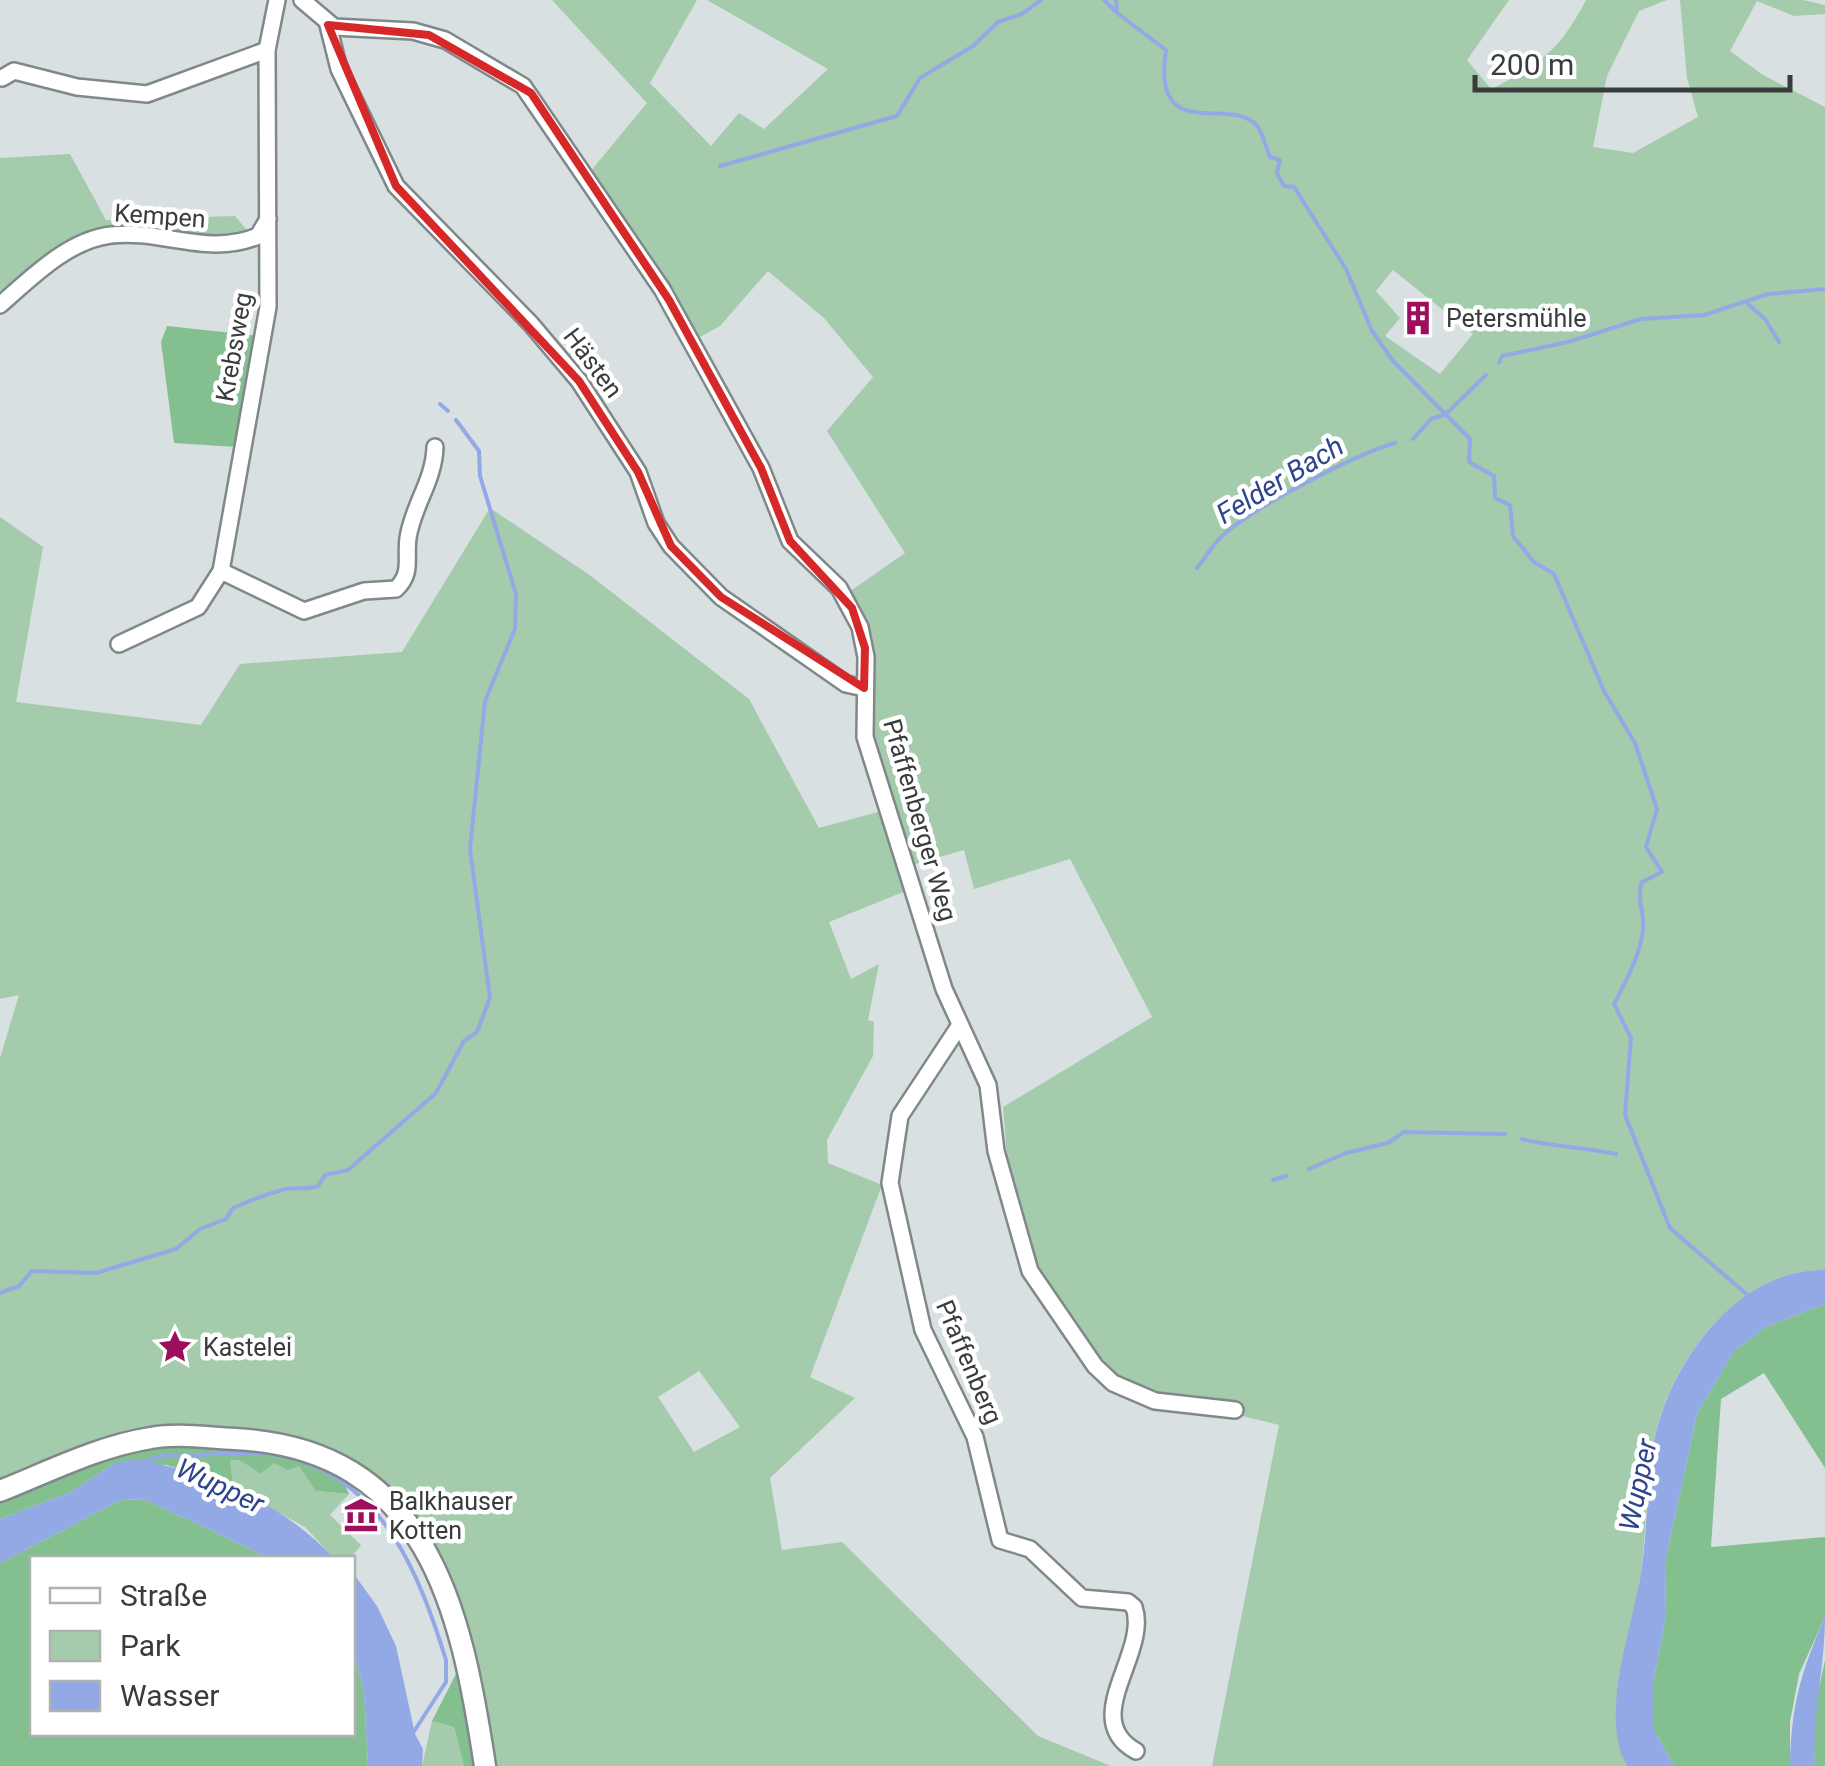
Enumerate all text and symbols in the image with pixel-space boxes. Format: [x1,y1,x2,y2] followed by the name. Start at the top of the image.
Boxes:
[1475,30,1790,92] scale bar
[1490,47,1574,82] text: 200 m
[113,198,207,234] street label: Kempen
[210,290,258,404] street label: Krebsweg
[1399,299,1437,337] building icon: Petersmühle
[1446,304,1587,333] place label: Petersmühle
[557,322,629,404] street label: Hästen
[1210,429,1350,531] water label: Felder Bach
[877,716,963,924] street label: Pfaffenberger Weg
[930,1296,1008,1428] street label: Pfaffenberg
[156,1328,194,1366] place icon: Kastelei
[203,1333,292,1362] place label: Kastelei
[1612,1435,1664,1534] water label: Wupper
[171,1451,270,1521] water label: Wupper
[389,1487,513,1545] place label: Balkhauser Kotten
[342,1496,380,1534] museum icon: Balkhauser Kotten
[30,1556,355,1736] legend
[120,1578,207,1613] text: Straße
[120,1628,181,1663] text: Park
[120,1678,220,1713] text: Wasser

